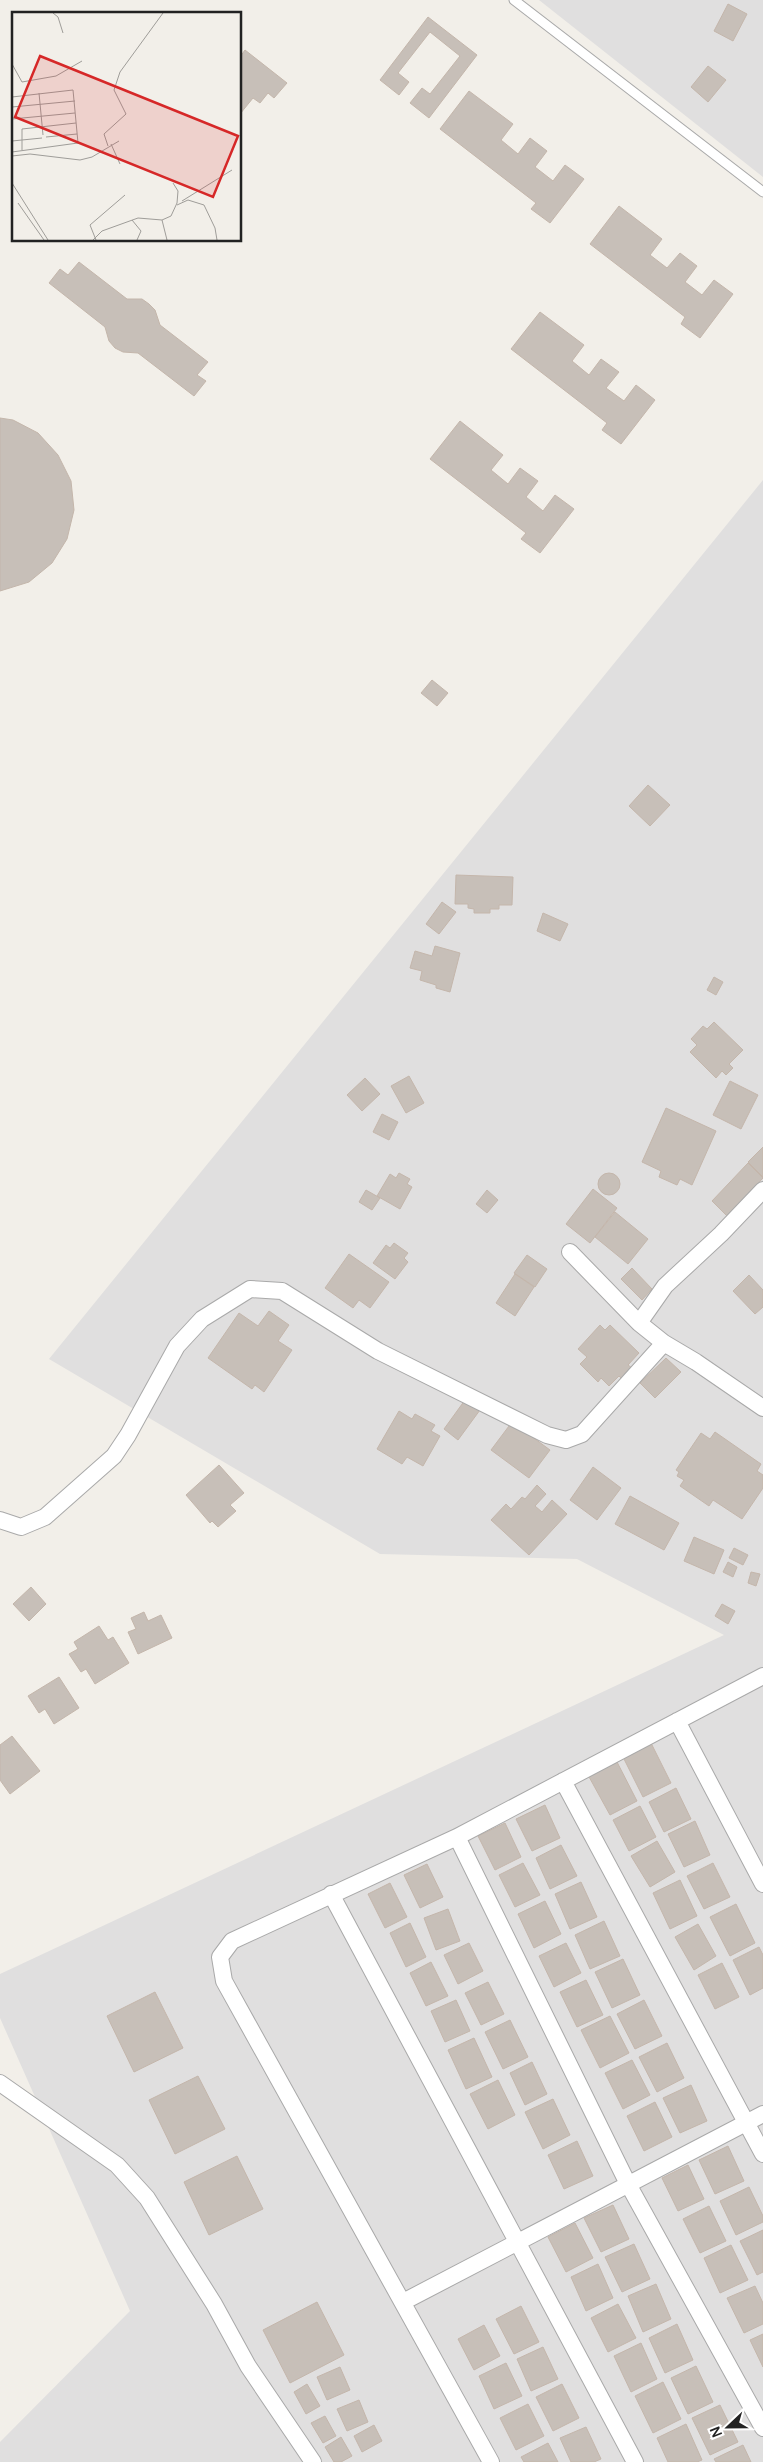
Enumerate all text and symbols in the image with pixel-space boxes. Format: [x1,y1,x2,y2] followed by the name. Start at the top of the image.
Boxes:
[12,12,241,241] inset map
[703,2402,753,2452] north arrow
[705,2424,726,2440] text: N

